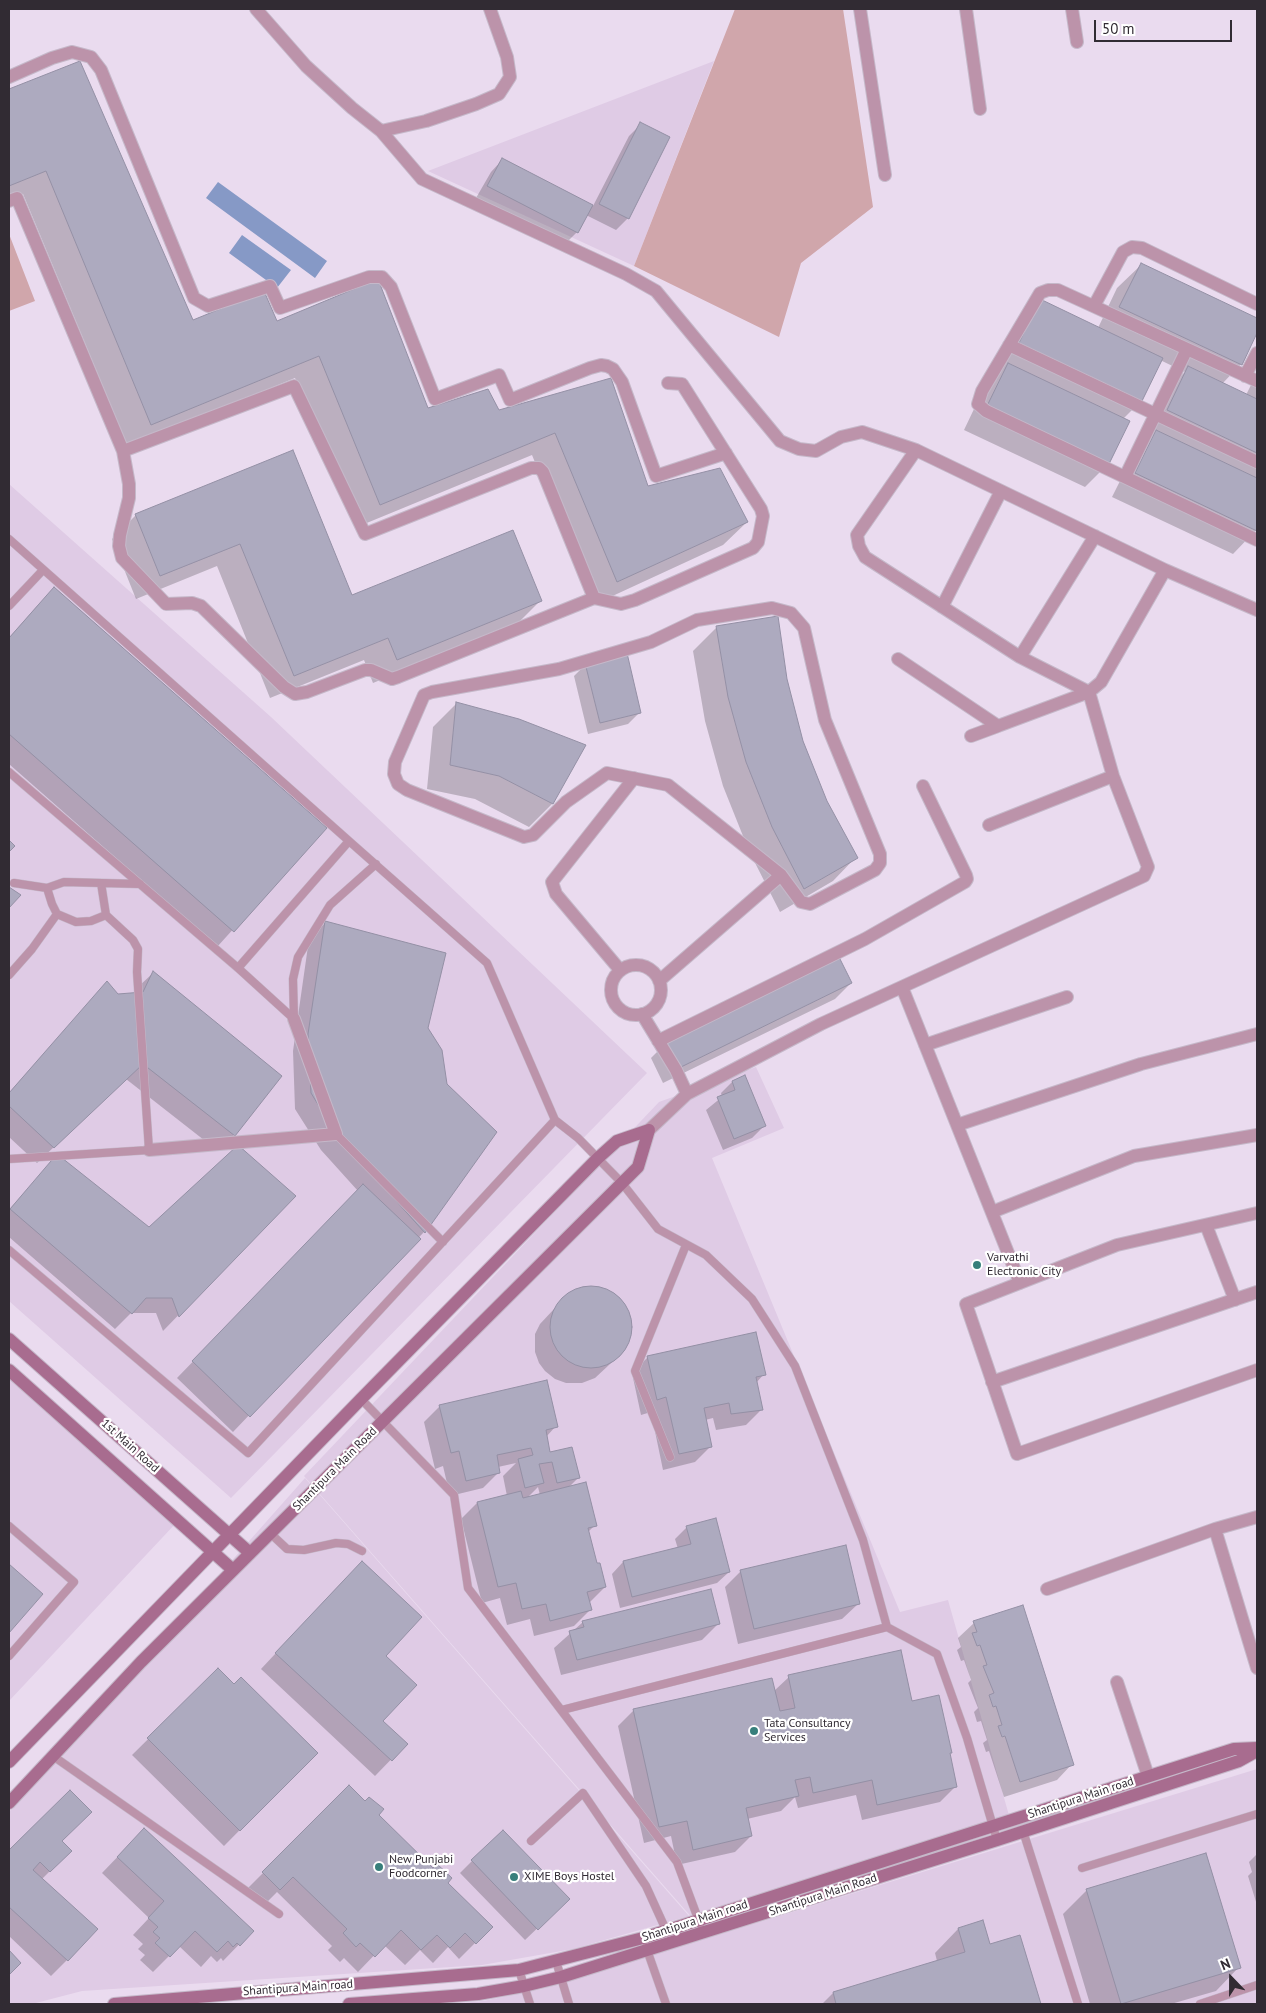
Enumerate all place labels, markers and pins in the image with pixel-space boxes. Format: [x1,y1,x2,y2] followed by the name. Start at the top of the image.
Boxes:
[987,1251,1061,1279] place label: Varvathi Electronic City
[971,1259,983,1271] marker: Varvathi Electronic City
[764,1717,850,1745] place label: Tata Consultancy Services
[748,1725,760,1737] marker: Tata Consultancy Services
[389,1853,453,1881] place label: New Punjabi Foodcorner
[373,1861,385,1873] marker: New Punjabi Foodcorner
[524,1870,614,1884] place label: XIME Boys Hostel
[508,1871,520,1883] marker: XIME Boys Hostel

